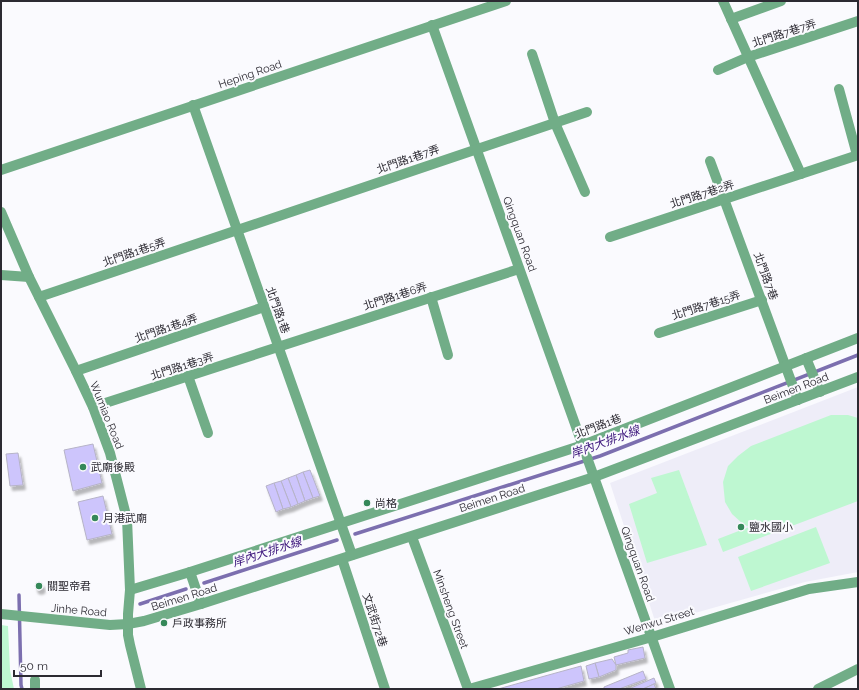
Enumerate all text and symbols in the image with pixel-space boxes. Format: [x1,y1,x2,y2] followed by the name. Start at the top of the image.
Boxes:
[750,17,818,50] street label: 北門路7巷7弄
[217,58,284,91] street label: Heping Road
[375,143,441,176] street label: 北門路1巷7弄
[668,178,736,211] street label: 北門路7巷2弄
[500,195,539,274] street label: Qingquan Road
[101,236,167,269] street label: 北門路1巷5弄
[751,251,780,302] street label: 北門路7巷
[362,280,429,313] street label: 北門路1巷6弄
[263,285,292,335] street label: 北門路1巷
[670,288,742,323] street label: 北門路7巷15弄
[133,312,199,345] street label: 北門路1巷4弄
[149,350,215,383] street label: 北門路1巷3弄
[762,370,831,407] street label: Beimen Road
[87,379,126,451] street label: Wumiao Road
[573,412,623,441] street label: 北門路1巷
[569,422,643,461] water label: 岸內大排水線
[91,461,135,474] place label: 武廟後殿
[78,462,88,472] marker: 武廟後殿
[458,482,527,515] street label: Beimen Road
[375,497,397,510] place label: 尚格
[362,498,372,508] marker: 尚格
[103,512,147,525] place label: 月港武廟
[90,513,100,523] marker: 月港武廟
[749,521,793,534] place label: 鹽水國小
[736,522,746,532] marker: 鹽水國小
[618,525,657,604] street label: Qingquan Road
[231,534,305,570] water label: 岸內大排水線
[430,568,471,651] street label: Minsheng Street
[47,580,91,593] place label: 關聖帝君
[34,581,44,591] marker: 關聖帝君
[150,581,219,614] street label: Beimen Road
[360,592,389,649] street label: 文武街72巷
[50,602,108,619] street label: Jinhe Road
[623,605,696,638] street label: Wenwu Street
[172,617,227,630] place label: 戶政事務所
[159,618,169,628] marker: 戶政事務所
[14,652,101,678] scale bar
[20,659,48,673] text: 50 m

